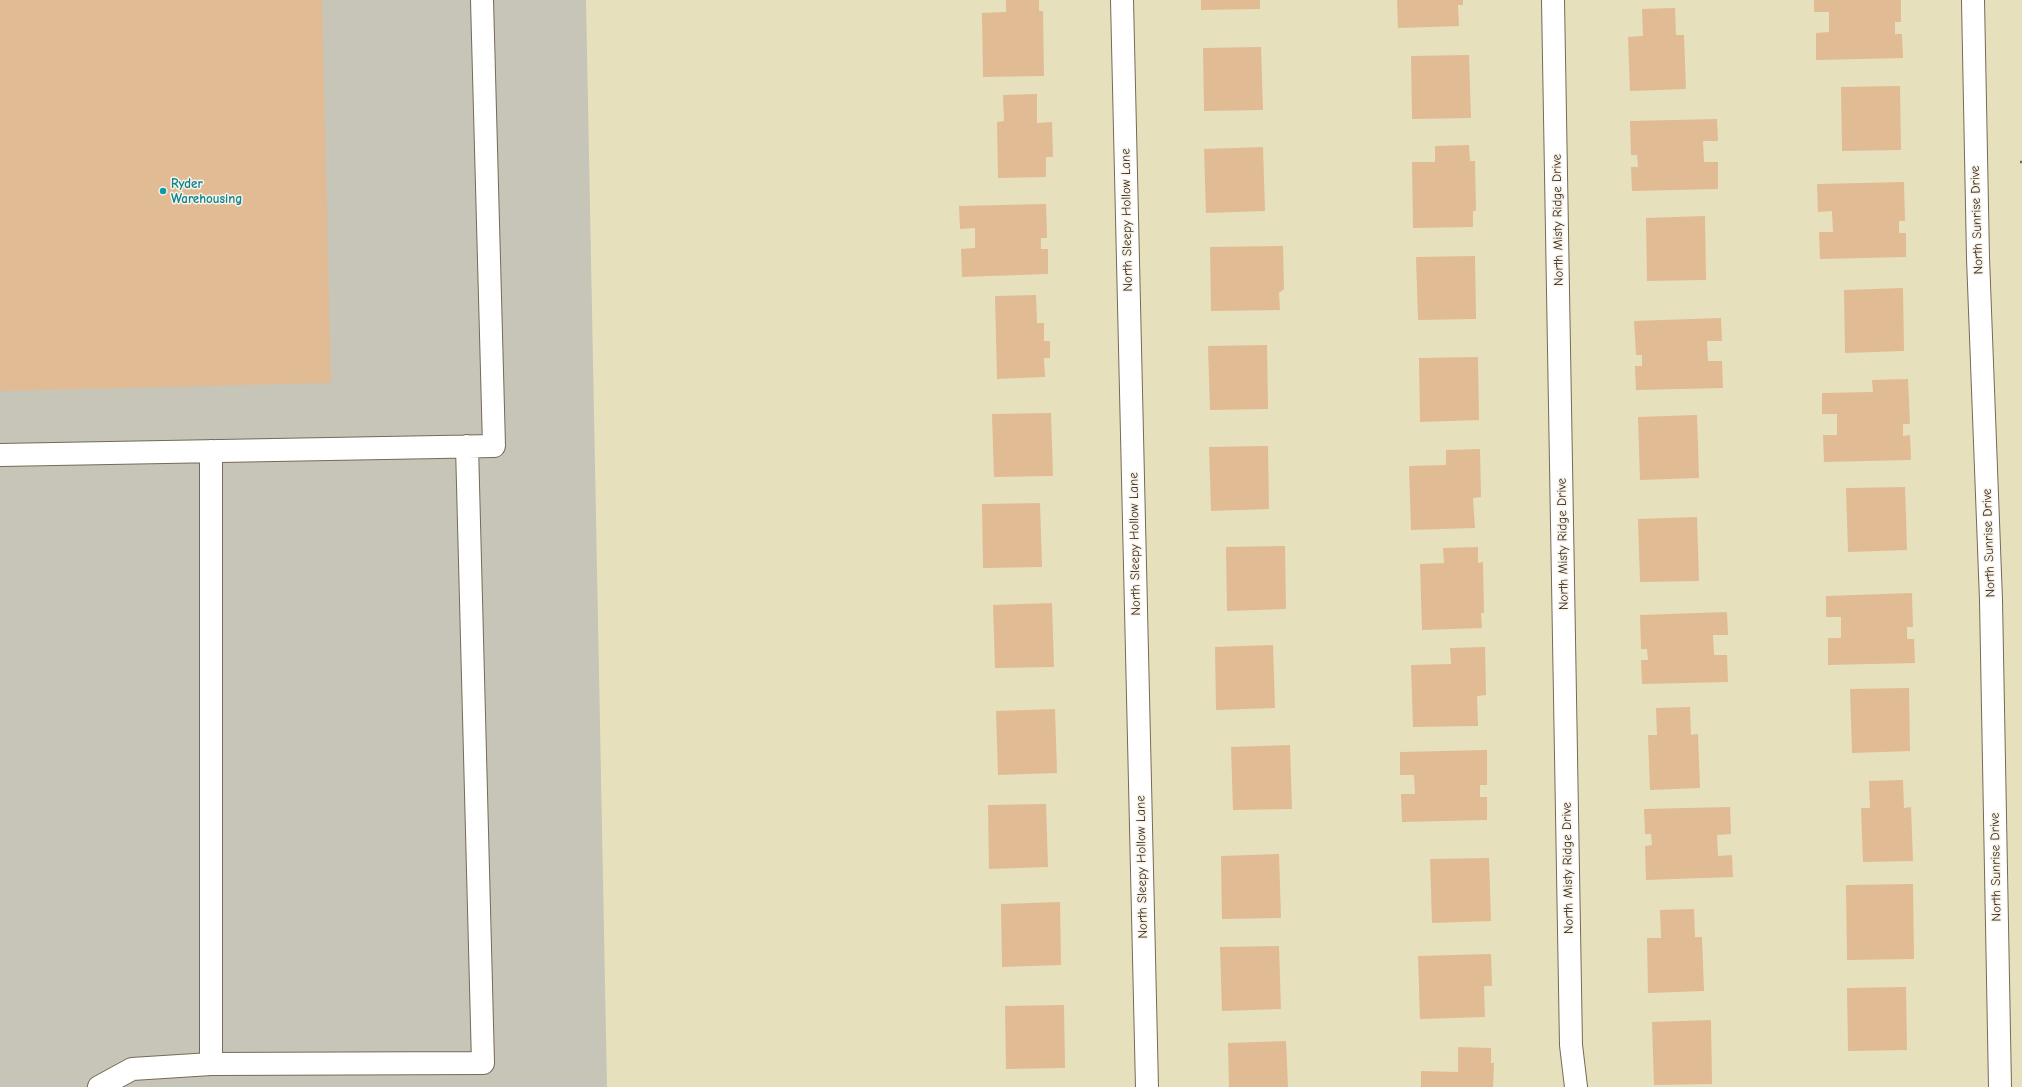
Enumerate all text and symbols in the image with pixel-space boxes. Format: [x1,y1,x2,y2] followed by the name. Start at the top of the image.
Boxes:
[1118,148,1136,292] street label: North Sleepy Hollow Lane
[1549,154,1567,286] street label: North Misty Ridge Drive
[1967,165,1987,275] street label: North Sunrise Drive
[171,176,242,207] place label: Ryder Warehousing
[158,186,168,196] marker: Ryder Warehousing
[1126,472,1144,616] street label: North Sleepy Hollow Lane
[1554,478,1572,610] street label: North Misty Ridge Drive
[1979,488,1999,598] street label: North Sunrise Drive
[1133,795,1151,939] street label: North Sleepy Hollow Lane
[1559,802,1577,934] street label: North Misty Ridge Drive
[1987,812,2005,922] street label: North Sunrise Drive

